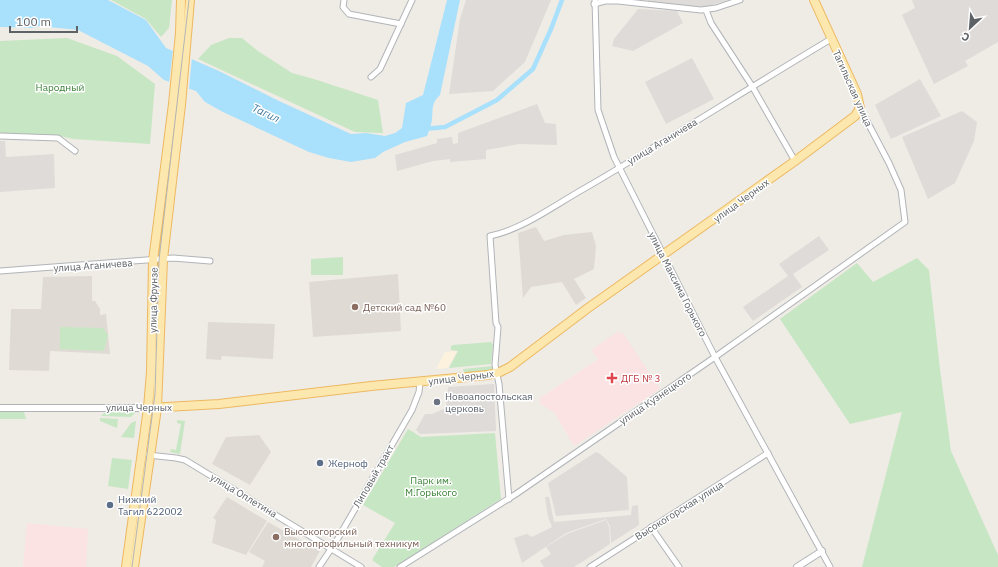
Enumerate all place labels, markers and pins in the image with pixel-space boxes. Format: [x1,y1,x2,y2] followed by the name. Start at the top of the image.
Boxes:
[363,301,446,314] place label: Детский сад №60
[350,302,360,312] marker: Детский сад №60
[606,372,618,384] marker: ДГБ № 3
[621,372,661,385] place label: ДГБ № 3
[445,390,533,415] place label: Новоапостольская церковь
[432,397,442,407] marker: Новоапостольская церковь
[328,457,368,470] place label: Жерноф
[315,458,325,468] marker: Жерноф
[118,493,183,518] place label: Нижний Тагил 622002
[105,500,115,510] marker: Нижний Тагил 622002
[284,525,419,550] place label: Высокогорский многопрофильный техникум
[271,532,281,542] marker: Высокогорский многопрофильный техникум

